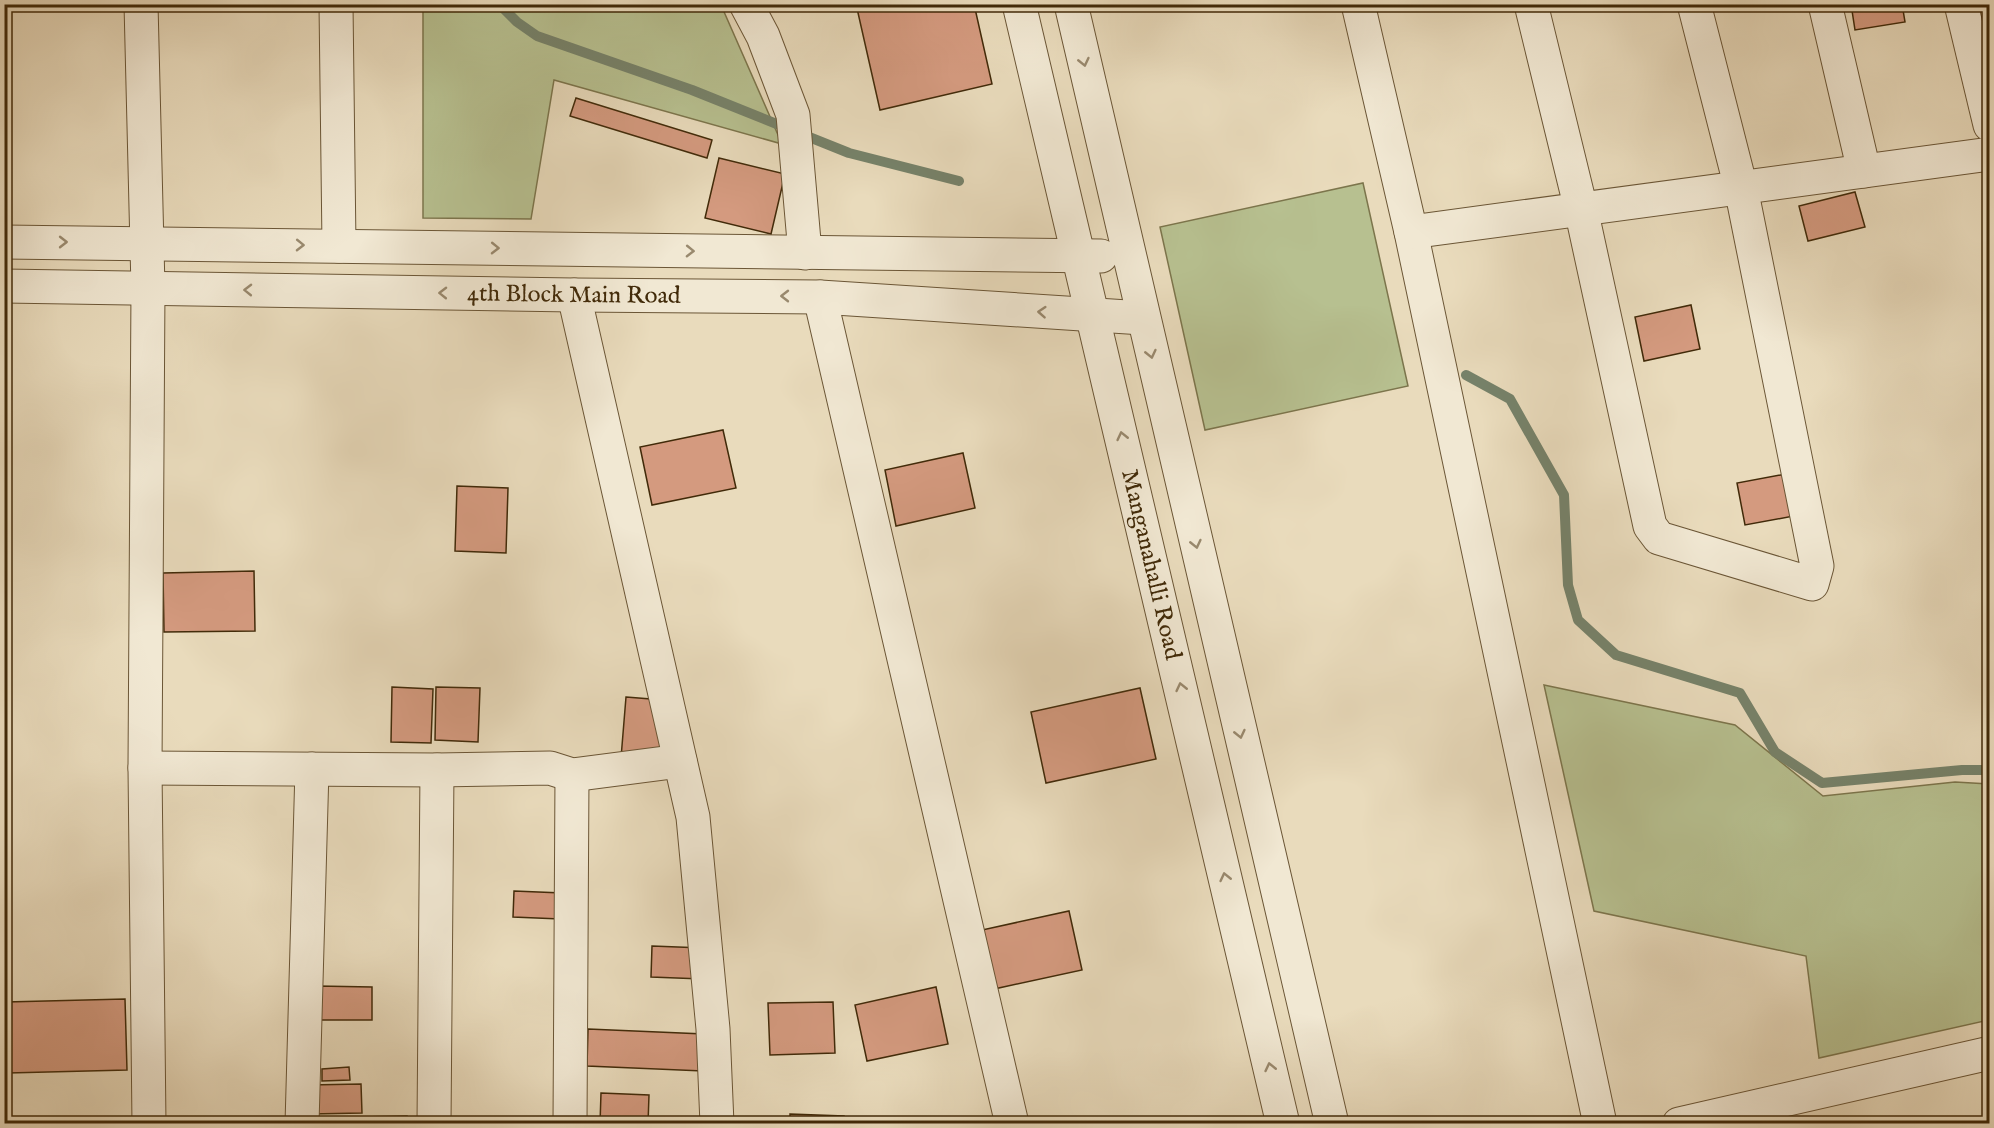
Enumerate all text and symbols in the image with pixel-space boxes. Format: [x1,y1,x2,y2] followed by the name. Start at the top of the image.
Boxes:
[1076,56,1089,66] one-way arrow
[58,236,67,248] one-way arrow
[295,239,304,252] one-way arrow
[490,242,499,255] one-way arrow
[685,245,694,258] one-way arrow
[467,278,681,311] street label: 4th Block Main Road
[244,283,253,296] one-way arrow
[439,287,448,299] one-way arrow
[781,290,790,302] one-way arrow
[1038,306,1047,319] one-way arrow
[1144,349,1157,359] one-way arrow
[1116,431,1129,441] one-way arrow
[1114,466,1189,663] street label: Manganahalli Road
[1188,538,1201,548] one-way arrow
[1175,682,1188,692] one-way arrow
[1233,728,1246,738] one-way arrow
[1220,872,1233,882] one-way arrow
[1264,1062,1277,1072] one-way arrow

